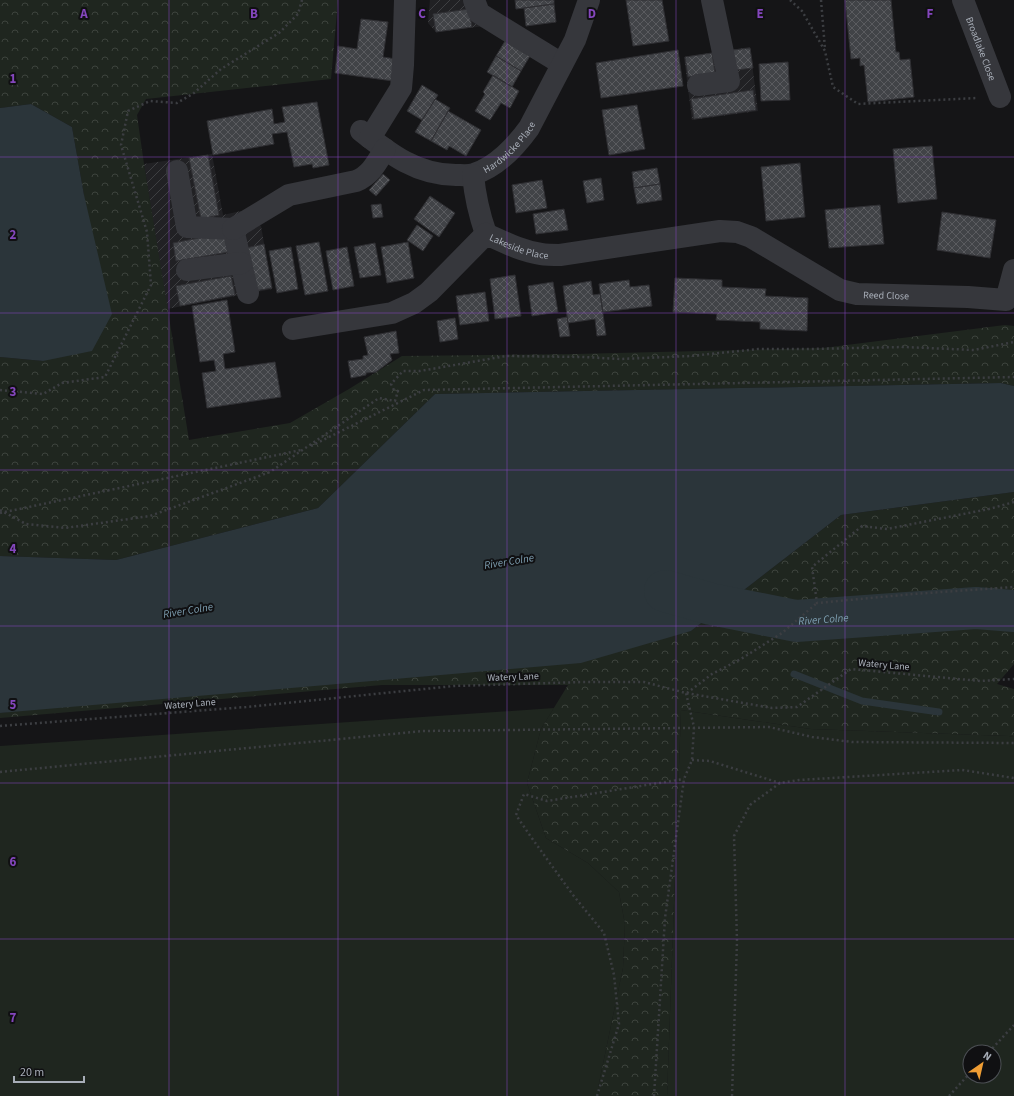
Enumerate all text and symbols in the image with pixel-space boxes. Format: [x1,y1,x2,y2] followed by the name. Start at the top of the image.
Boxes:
[79,5,88,23] text: A
[250,5,258,23] text: B
[418,5,426,23] text: C
[588,5,596,23] text: D
[756,5,764,23] text: E
[927,5,934,23] text: F
[962,15,999,83] street label: Broadlake Close
[10,70,17,88] text: 1
[481,119,539,177] street label: Hardwicke Place
[10,226,17,244] text: 2
[487,231,549,263] street label: Lakeside Place
[863,288,909,303] street label: Reed Close
[10,383,17,401] text: 3
[10,540,17,558] text: 4
[483,550,535,573] water label: River Colne
[162,599,214,622] water label: River Colne
[798,610,849,629] water label: River Colne
[858,656,910,674] street label: Watery Lane
[487,669,539,685] street label: Watery Lane
[164,695,216,713] street label: Watery Lane
[10,696,17,714] text: 5
[10,853,17,871] text: 6
[10,1009,17,1027] text: 7
[962,1044,1002,1084] north arrow
[980,1048,995,1064] text: N
[14,1058,84,1084] scale bar
[20,1064,44,1081] text: 20 m

